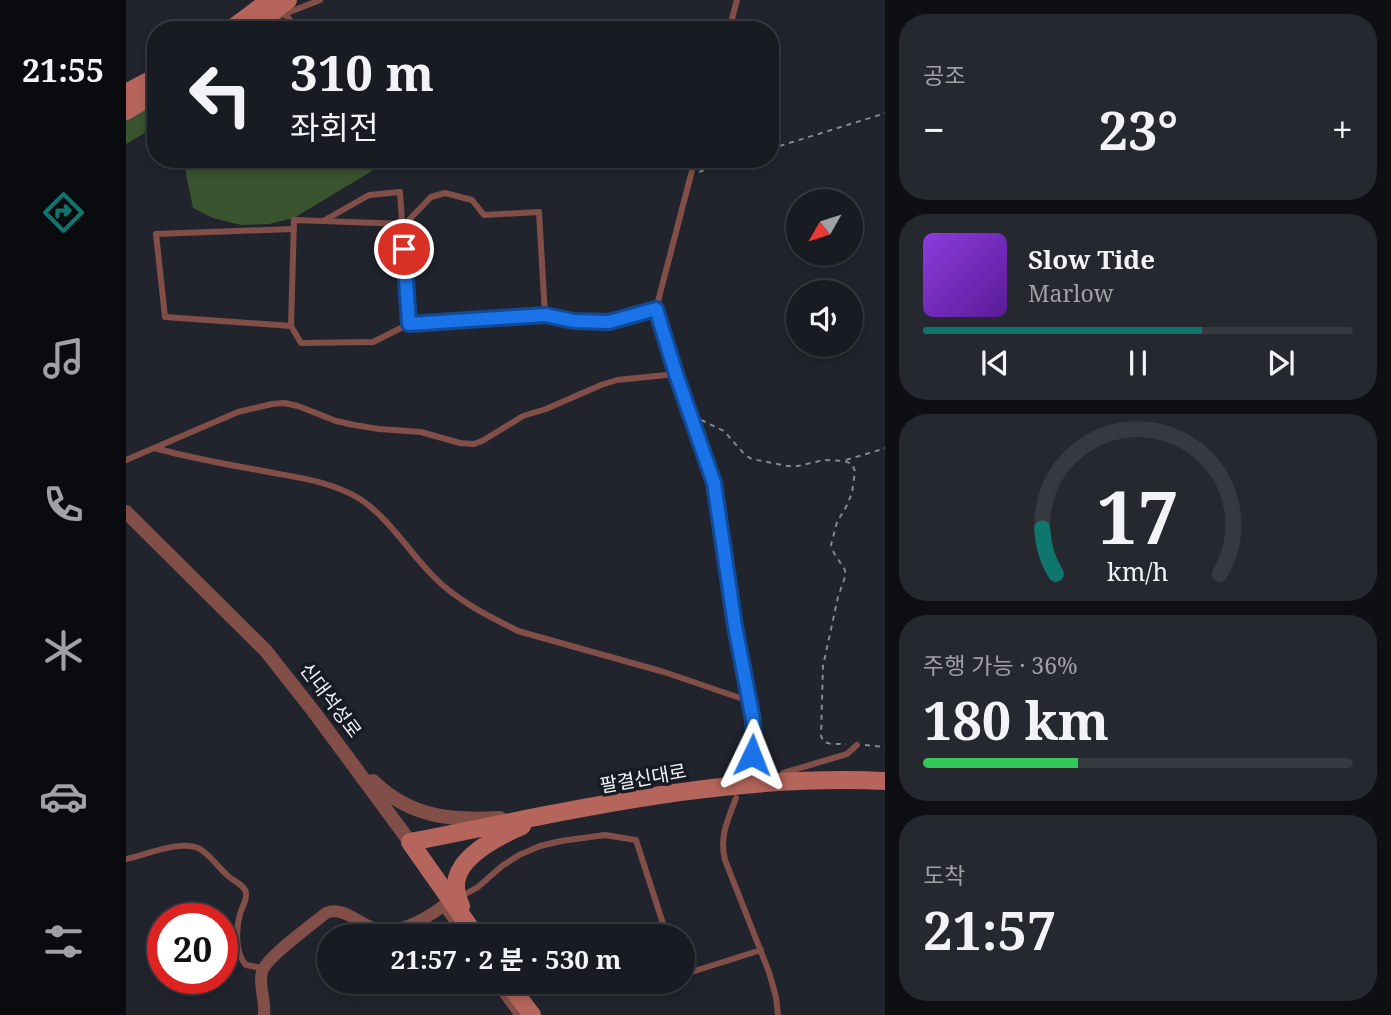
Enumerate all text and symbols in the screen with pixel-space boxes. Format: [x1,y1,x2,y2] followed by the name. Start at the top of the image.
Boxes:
[290,39,434,105] text: 310 m
[22,48,104,91] text: 21:55
[175,49,266,140] icon: left
[923,59,965,91] text: 공조
[1099,94,1178,165] text: 23°
[923,103,945,155] text: −
[1332,103,1353,155] text: +
[290,105,378,148] text: 좌회전
[39,188,88,237] icon: directions
[786,189,863,266] north arrow
[786,189,863,357] map controls
[374,219,434,279] pin
[385,230,423,268] icon: arrive
[1028,241,1155,277] text: Slow Tide
[1028,277,1114,309] text: Marlow
[786,280,863,357] button: sound
[39,334,88,383] icon: music
[976,344,1014,382] icon: previous
[1119,344,1157,382] icon: pause
[1262,344,1300,382] icon: next
[1097,466,1179,565] text: 17
[39,480,88,529] icon: phone
[1107,553,1169,587] text: km/h
[39,626,88,675] icon: climate
[923,649,1078,681] text: 주행 가능 · 36%
[294,657,368,743] street label: 신대석성로
[923,684,1109,755] text: 180 km
[715,718,789,792] position arrow
[598,758,688,798] street label: 팔결신대로
[39,772,88,821] icon: car
[923,859,965,891] text: 도착
[923,894,1056,965] text: 21:57
[147,903,238,994] speed limit sign: 20
[39,917,88,966] icon: filters
[391,941,621,977] text: 21:57 · 2 분 · 530 m

